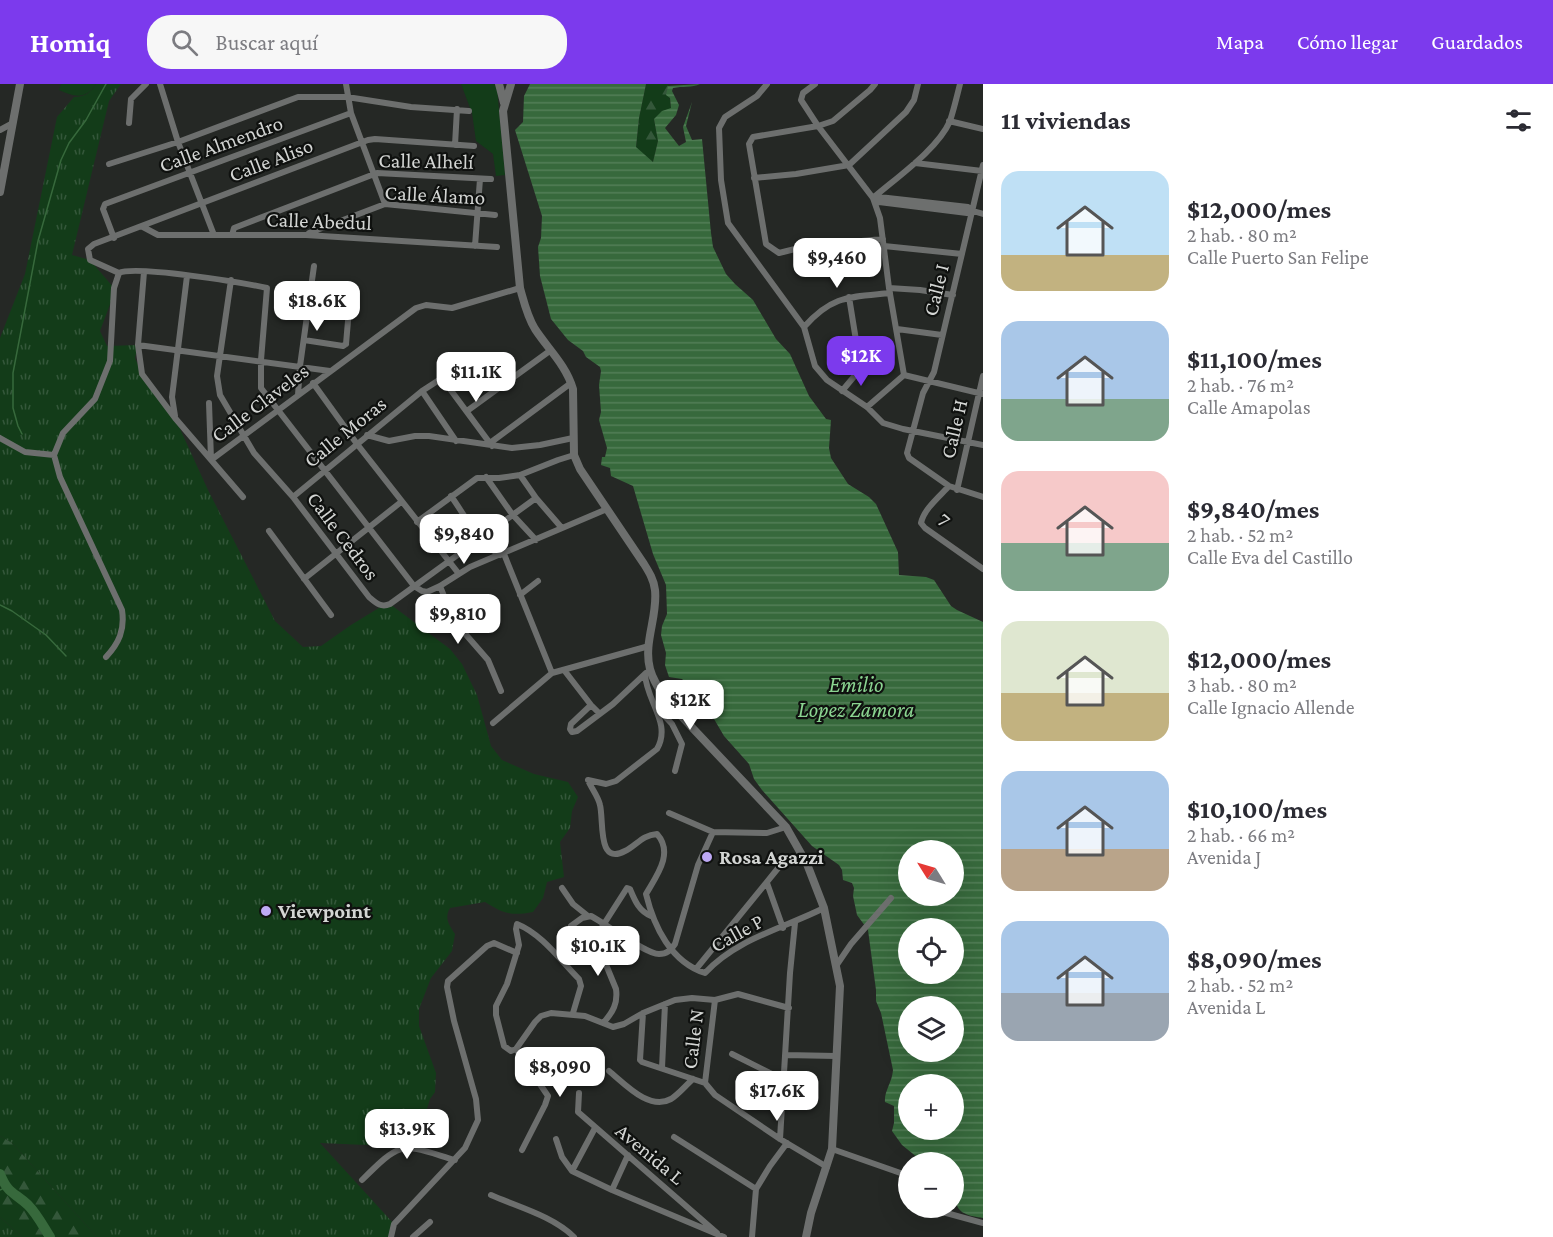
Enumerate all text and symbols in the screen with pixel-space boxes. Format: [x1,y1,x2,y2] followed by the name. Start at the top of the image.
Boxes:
[147,15,567,69] search box
[168,26,201,59] icon: search
[30,27,111,58] text: Homiq
[216,30,318,55] text: Buscar aquí
[1216,30,1264,54] text: Mapa
[1297,30,1398,54] text: Cómo llegar
[1431,30,1523,54] text: Guardados
[1502,104,1535,137] icon: filters
[1001,106,1131,135] text: 11 viviendas
[156,111,286,177] street label: Calle Almendro
[226,133,316,187] street label: Calle Aliso
[378,148,475,174] street label: Calle Alhelí
[384,180,486,210] street label: Calle Álamo
[1049,195,1121,267] icon: home
[1187,195,1331,224] text: $12,000/mes
[266,207,372,235] street label: Calle Abedul
[1187,224,1297,246] text: 2 hab. · 80 m²
[788,238,886,289] pin: $9,460
[807,246,867,268] text: $9,460
[1187,246,1369,268] text: Calle Puerto San Felipe
[918,262,954,318] street label: Calle I
[268,281,366,332] pin: $18.6K
[288,289,346,311] text: $18.6K
[825,336,897,387] pin: $12K
[841,344,881,366] text: $12K
[1049,345,1121,417] icon: home
[1187,345,1322,374] text: $11,100/mes
[427,352,525,403] pin: $11.1K
[207,359,313,447] street label: Calle Claveles
[451,360,501,382] text: $11.1K
[1187,374,1294,396] text: 2 hab. · 76 m²
[299,391,391,473] street label: Calle Moras
[1187,396,1310,418] text: Calle Amapolas
[936,397,972,461] street label: Calle H
[302,487,384,585] street label: Calle Cedros
[1049,495,1121,567] icon: home
[1187,495,1319,524] text: $9,840/mes
[933,508,956,533] street label: 7
[415,514,513,565] pin: $9,840
[434,522,494,544] text: $9,840
[1187,524,1293,546] text: 2 hab. · 52 m²
[1187,546,1353,568] text: Calle Eva del Castillo
[409,594,507,645] pin: $9,810
[429,602,487,624] text: $9,810
[1049,645,1121,717] icon: home
[1187,645,1331,674] text: $12,000/mes
[798,672,914,722] water label: Emilio Lopez Zamora
[1187,674,1297,696] text: 3 hab. · 80 m²
[654,680,726,731] pin: $12K
[670,688,710,710] text: $12K
[1187,696,1355,718] text: Calle Ignacio Allende
[1049,795,1121,867] icon: home
[1187,795,1327,824] text: $10,100/mes
[1187,824,1295,846] text: 2 hab. · 66 m²
[898,840,964,906] north arrow
[898,840,964,1218] map controls
[719,845,824,869] place label: Rosa Agazzi
[1187,846,1261,868] text: Avenida J
[700,850,714,864] marker: Rosa Agazzi
[277,899,371,923] place label: Viewpoint
[259,904,273,918] marker: Viewpoint
[706,909,768,957] street label: Calle P
[898,918,964,984] button: locate
[549,926,647,977] pin: $10.1K
[571,934,625,956] text: $10.1K
[1049,945,1121,1017] icon: home
[1187,945,1322,974] text: $8,090/mes
[1187,974,1293,996] text: 2 hab. · 52 m²
[898,996,964,1062] button: layers
[1187,996,1265,1018] text: Avenida L
[677,1008,709,1070] street label: Calle N
[511,1047,609,1098] pin: $8,090
[529,1055,591,1077] text: $8,090
[728,1071,826,1122] pin: $17.6K
[898,1074,964,1140] button: +
[749,1079,805,1101] text: $17.6K
[358,1109,456,1160] pin: $13.9K
[379,1117,435,1139] text: $13.9K
[611,1118,690,1190] street label: Avenida L
[898,1152,964,1218] button: −

